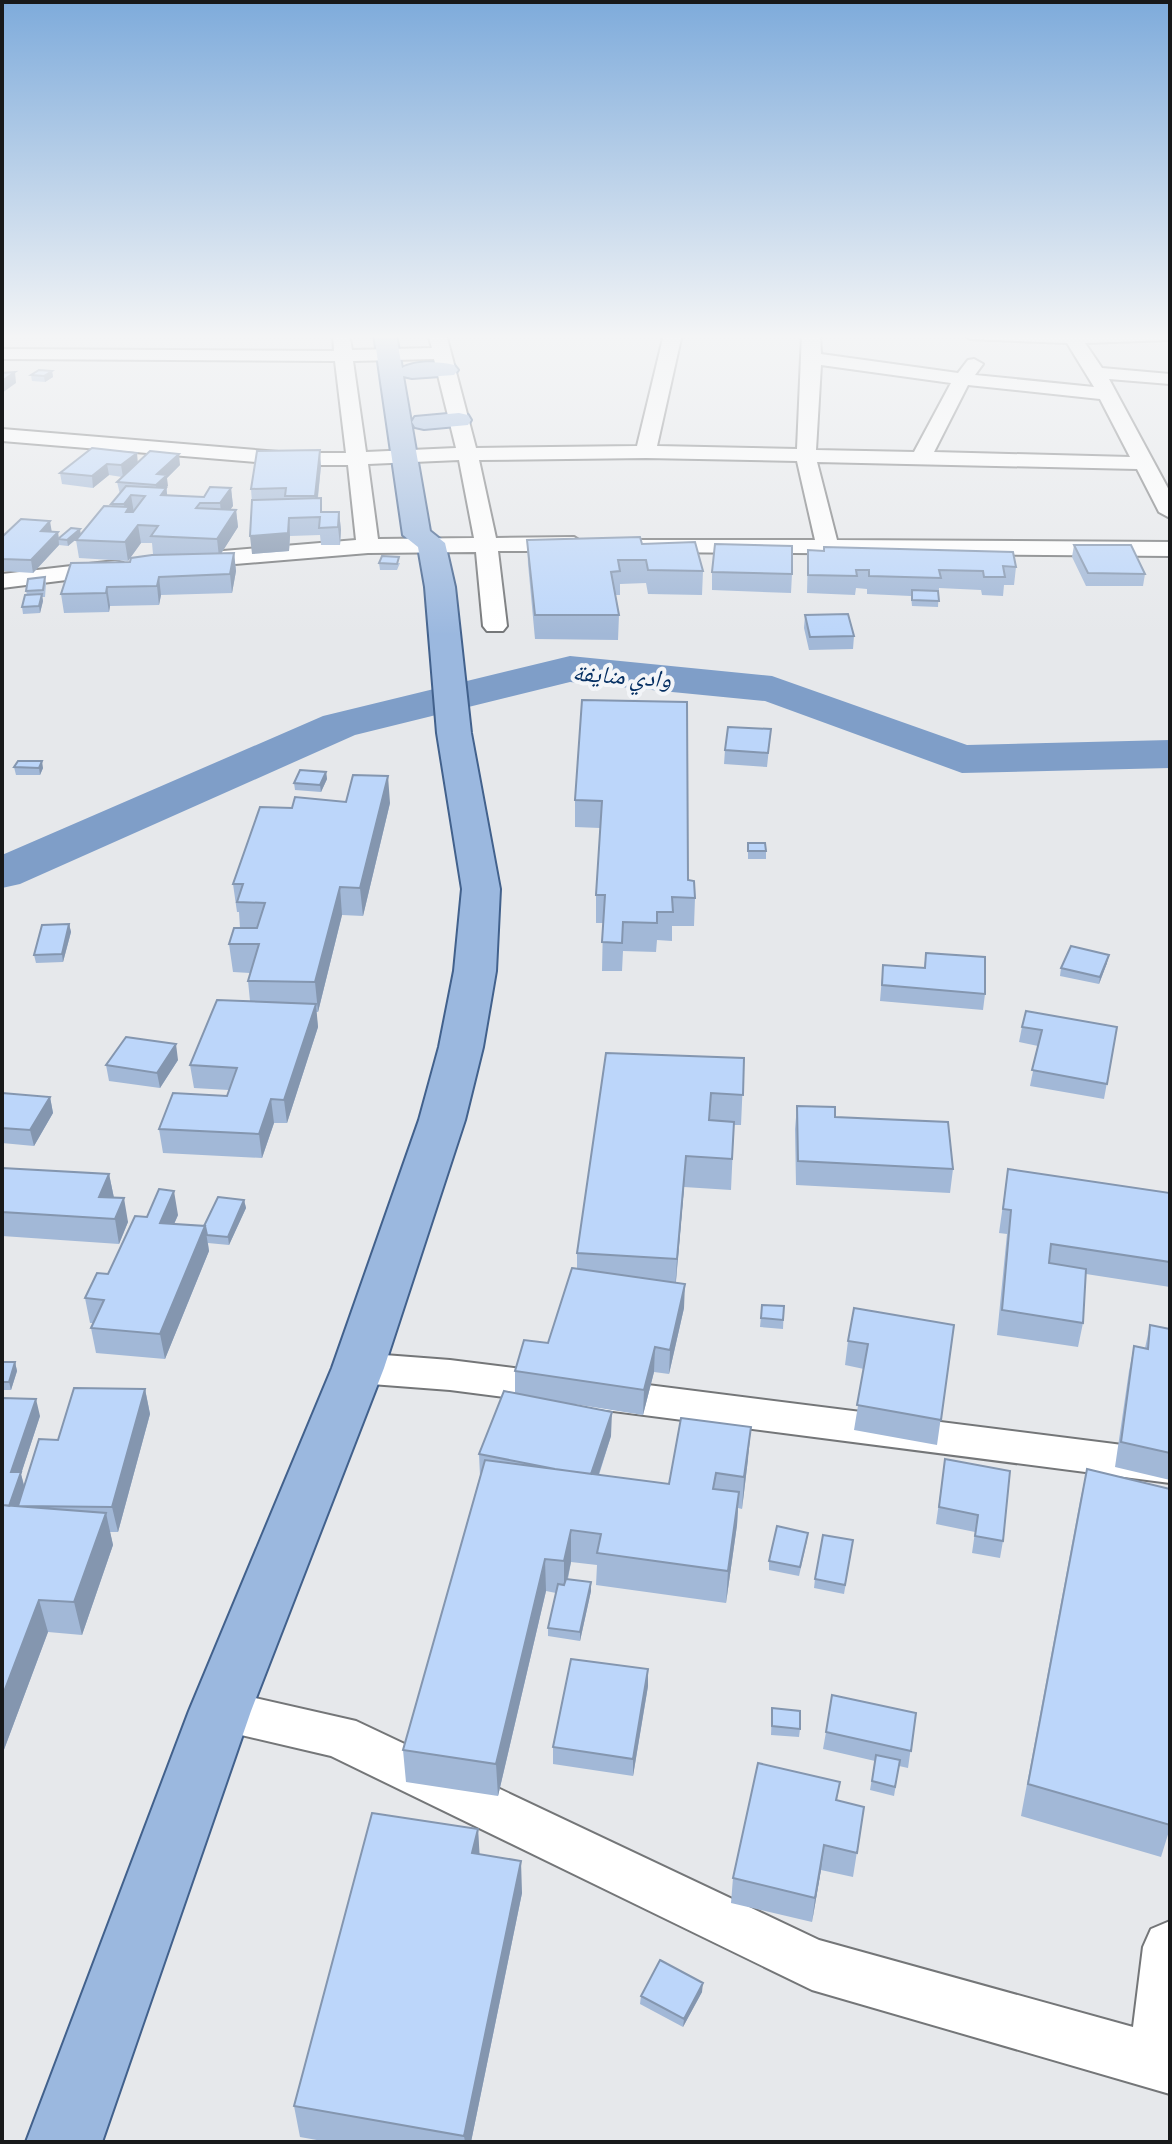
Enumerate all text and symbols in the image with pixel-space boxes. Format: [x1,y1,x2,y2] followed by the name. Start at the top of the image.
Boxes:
[571,656,673,698] water label: وادي منايفة

